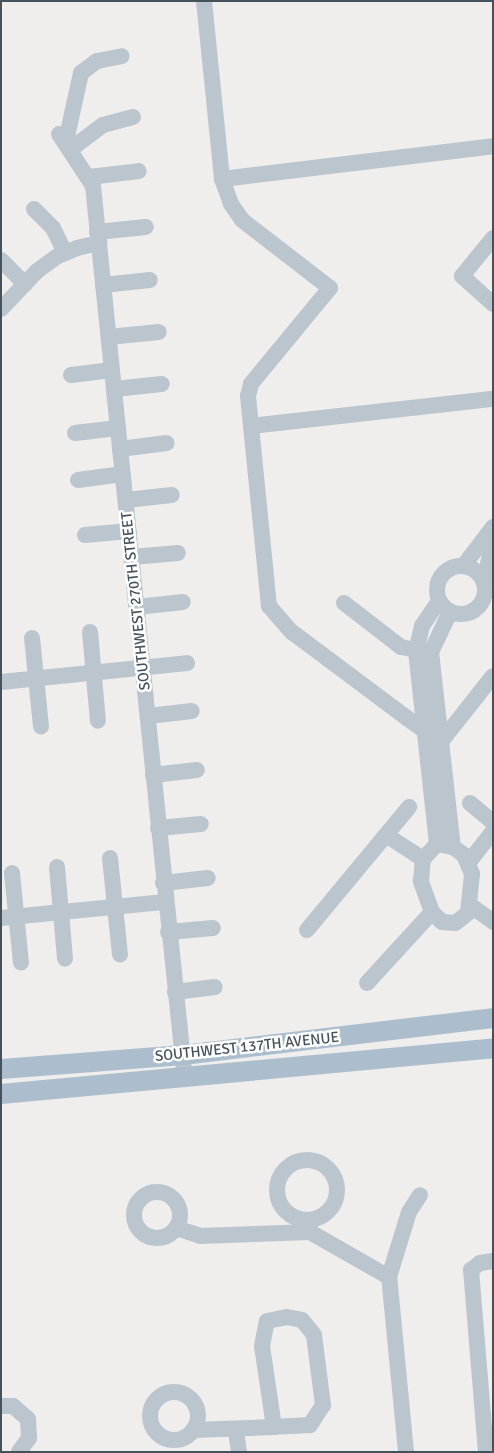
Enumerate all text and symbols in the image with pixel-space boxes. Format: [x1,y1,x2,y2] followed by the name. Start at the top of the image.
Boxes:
[118,511,154,691] street label: SOUTHWEST 270TH STREET
[154,1028,340,1066] street label: SOUTHWEST 137TH AVENUE

